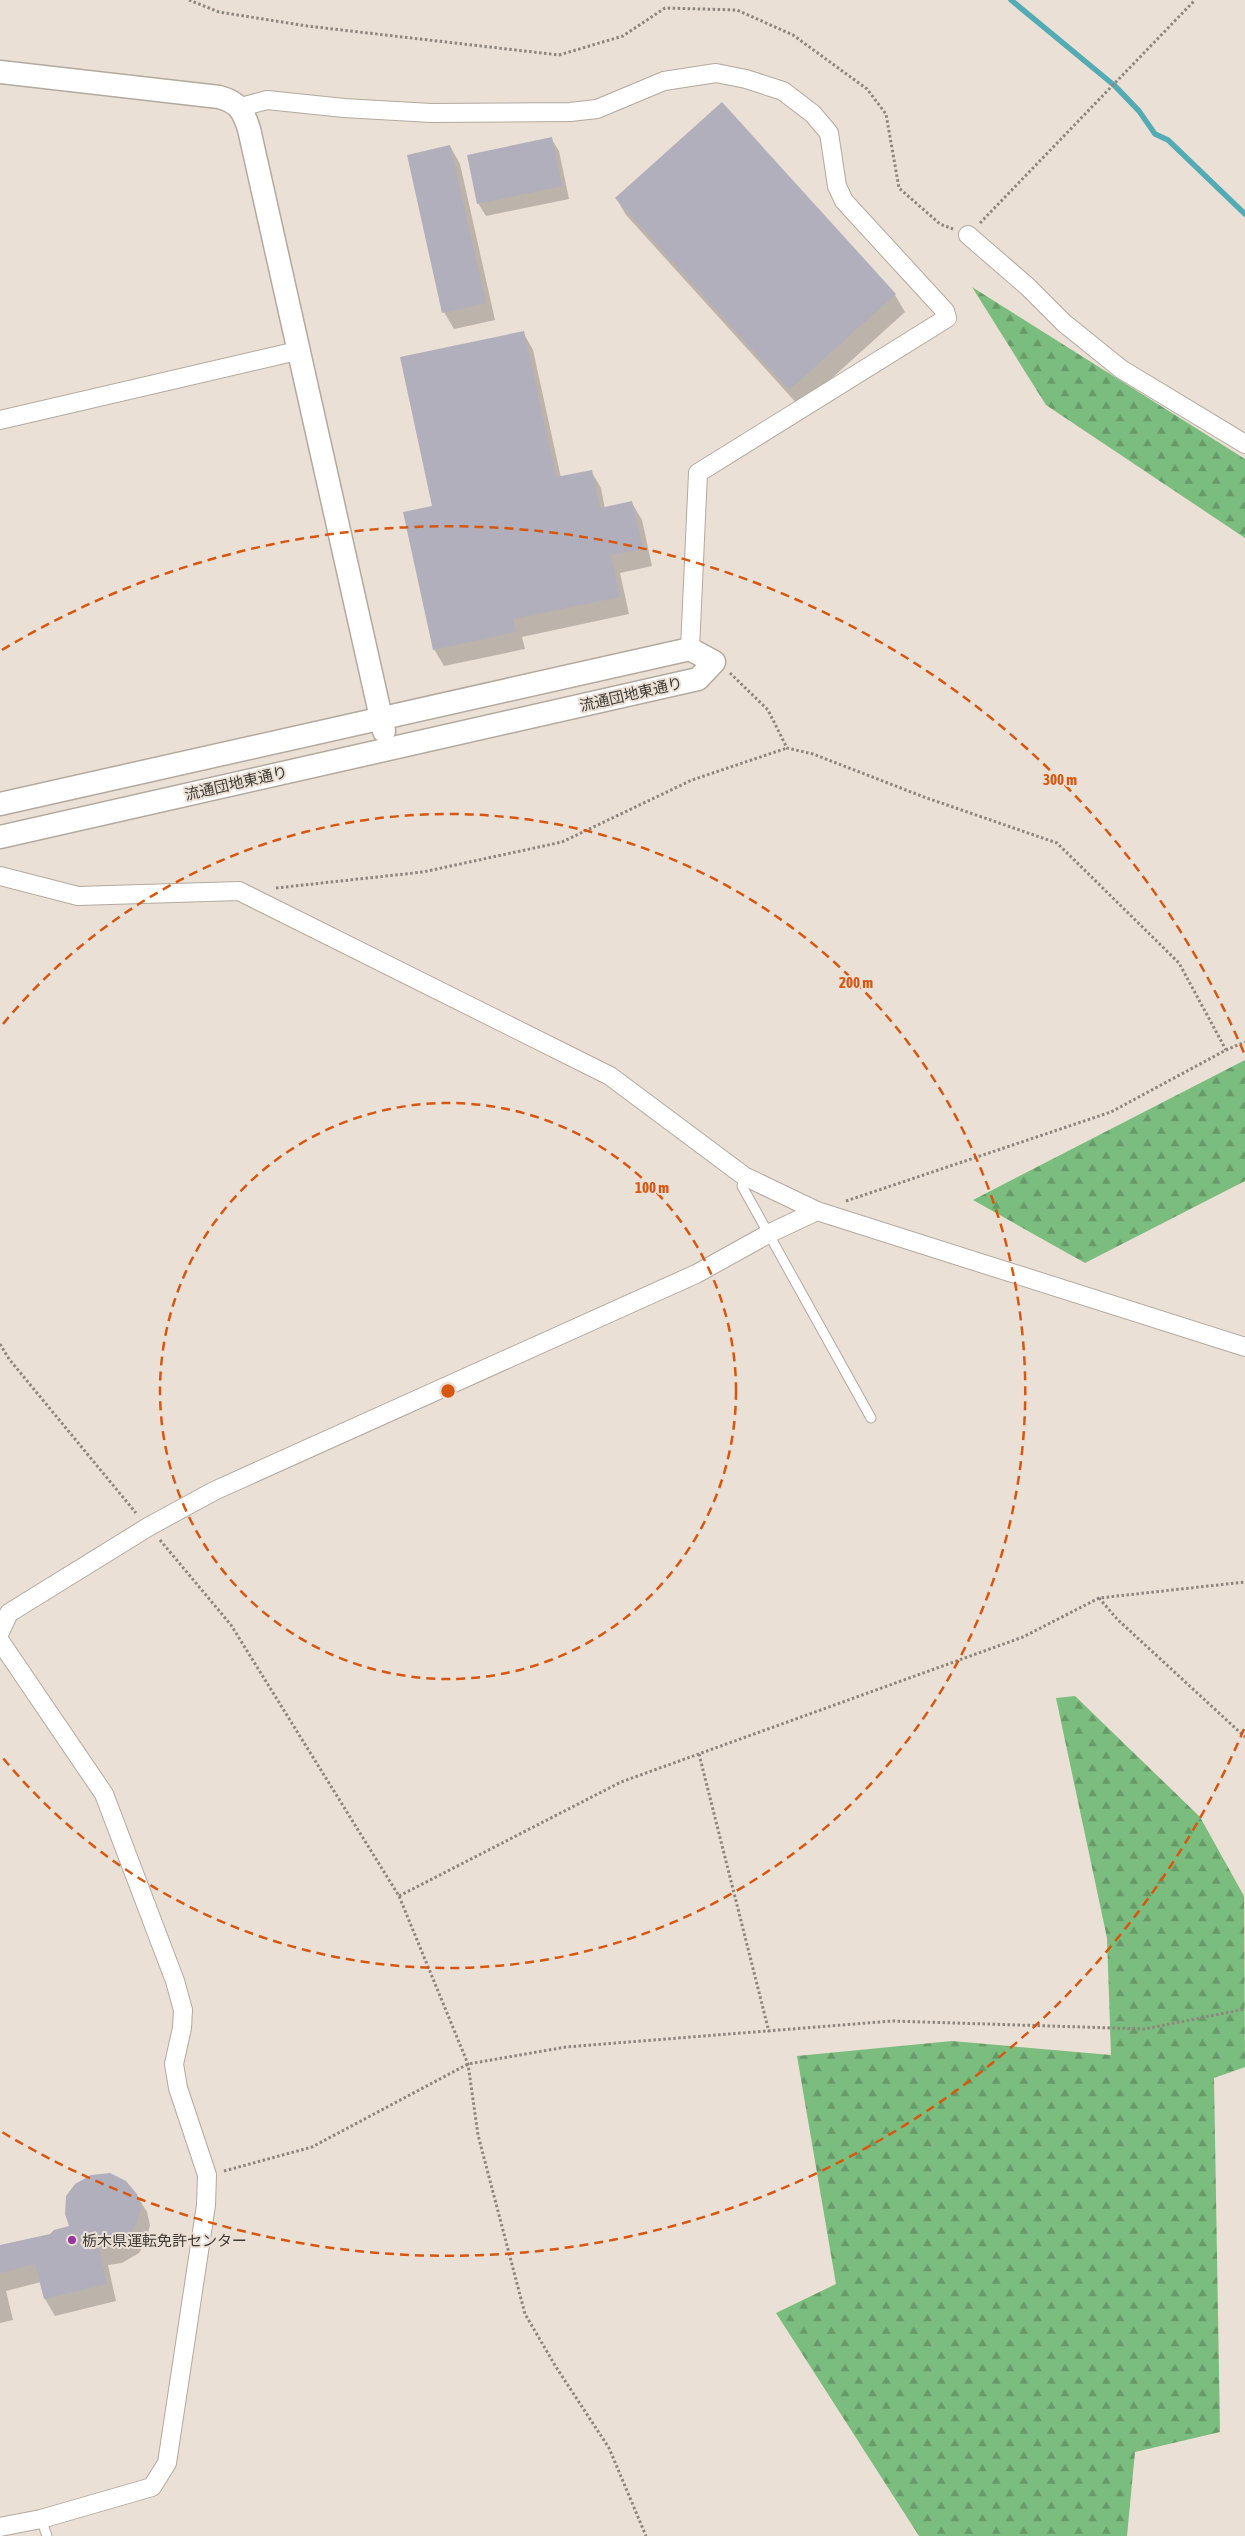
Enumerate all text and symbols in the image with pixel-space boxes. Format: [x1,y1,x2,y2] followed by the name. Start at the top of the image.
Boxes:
[578,674,684,714] street label: 流通団地東通り
[183,763,289,803] street label: 流通団地東通り
[1043,771,1077,788] text: 300 m
[839,974,873,991] text: 200 m
[635,1179,669,1196] text: 100 m
[439,1382,457,1400] centre of rings
[82,2232,247,2249] place label: 栃木県運転免許センター
[66,2234,78,2246] marker: 栃木県運転免許センター

